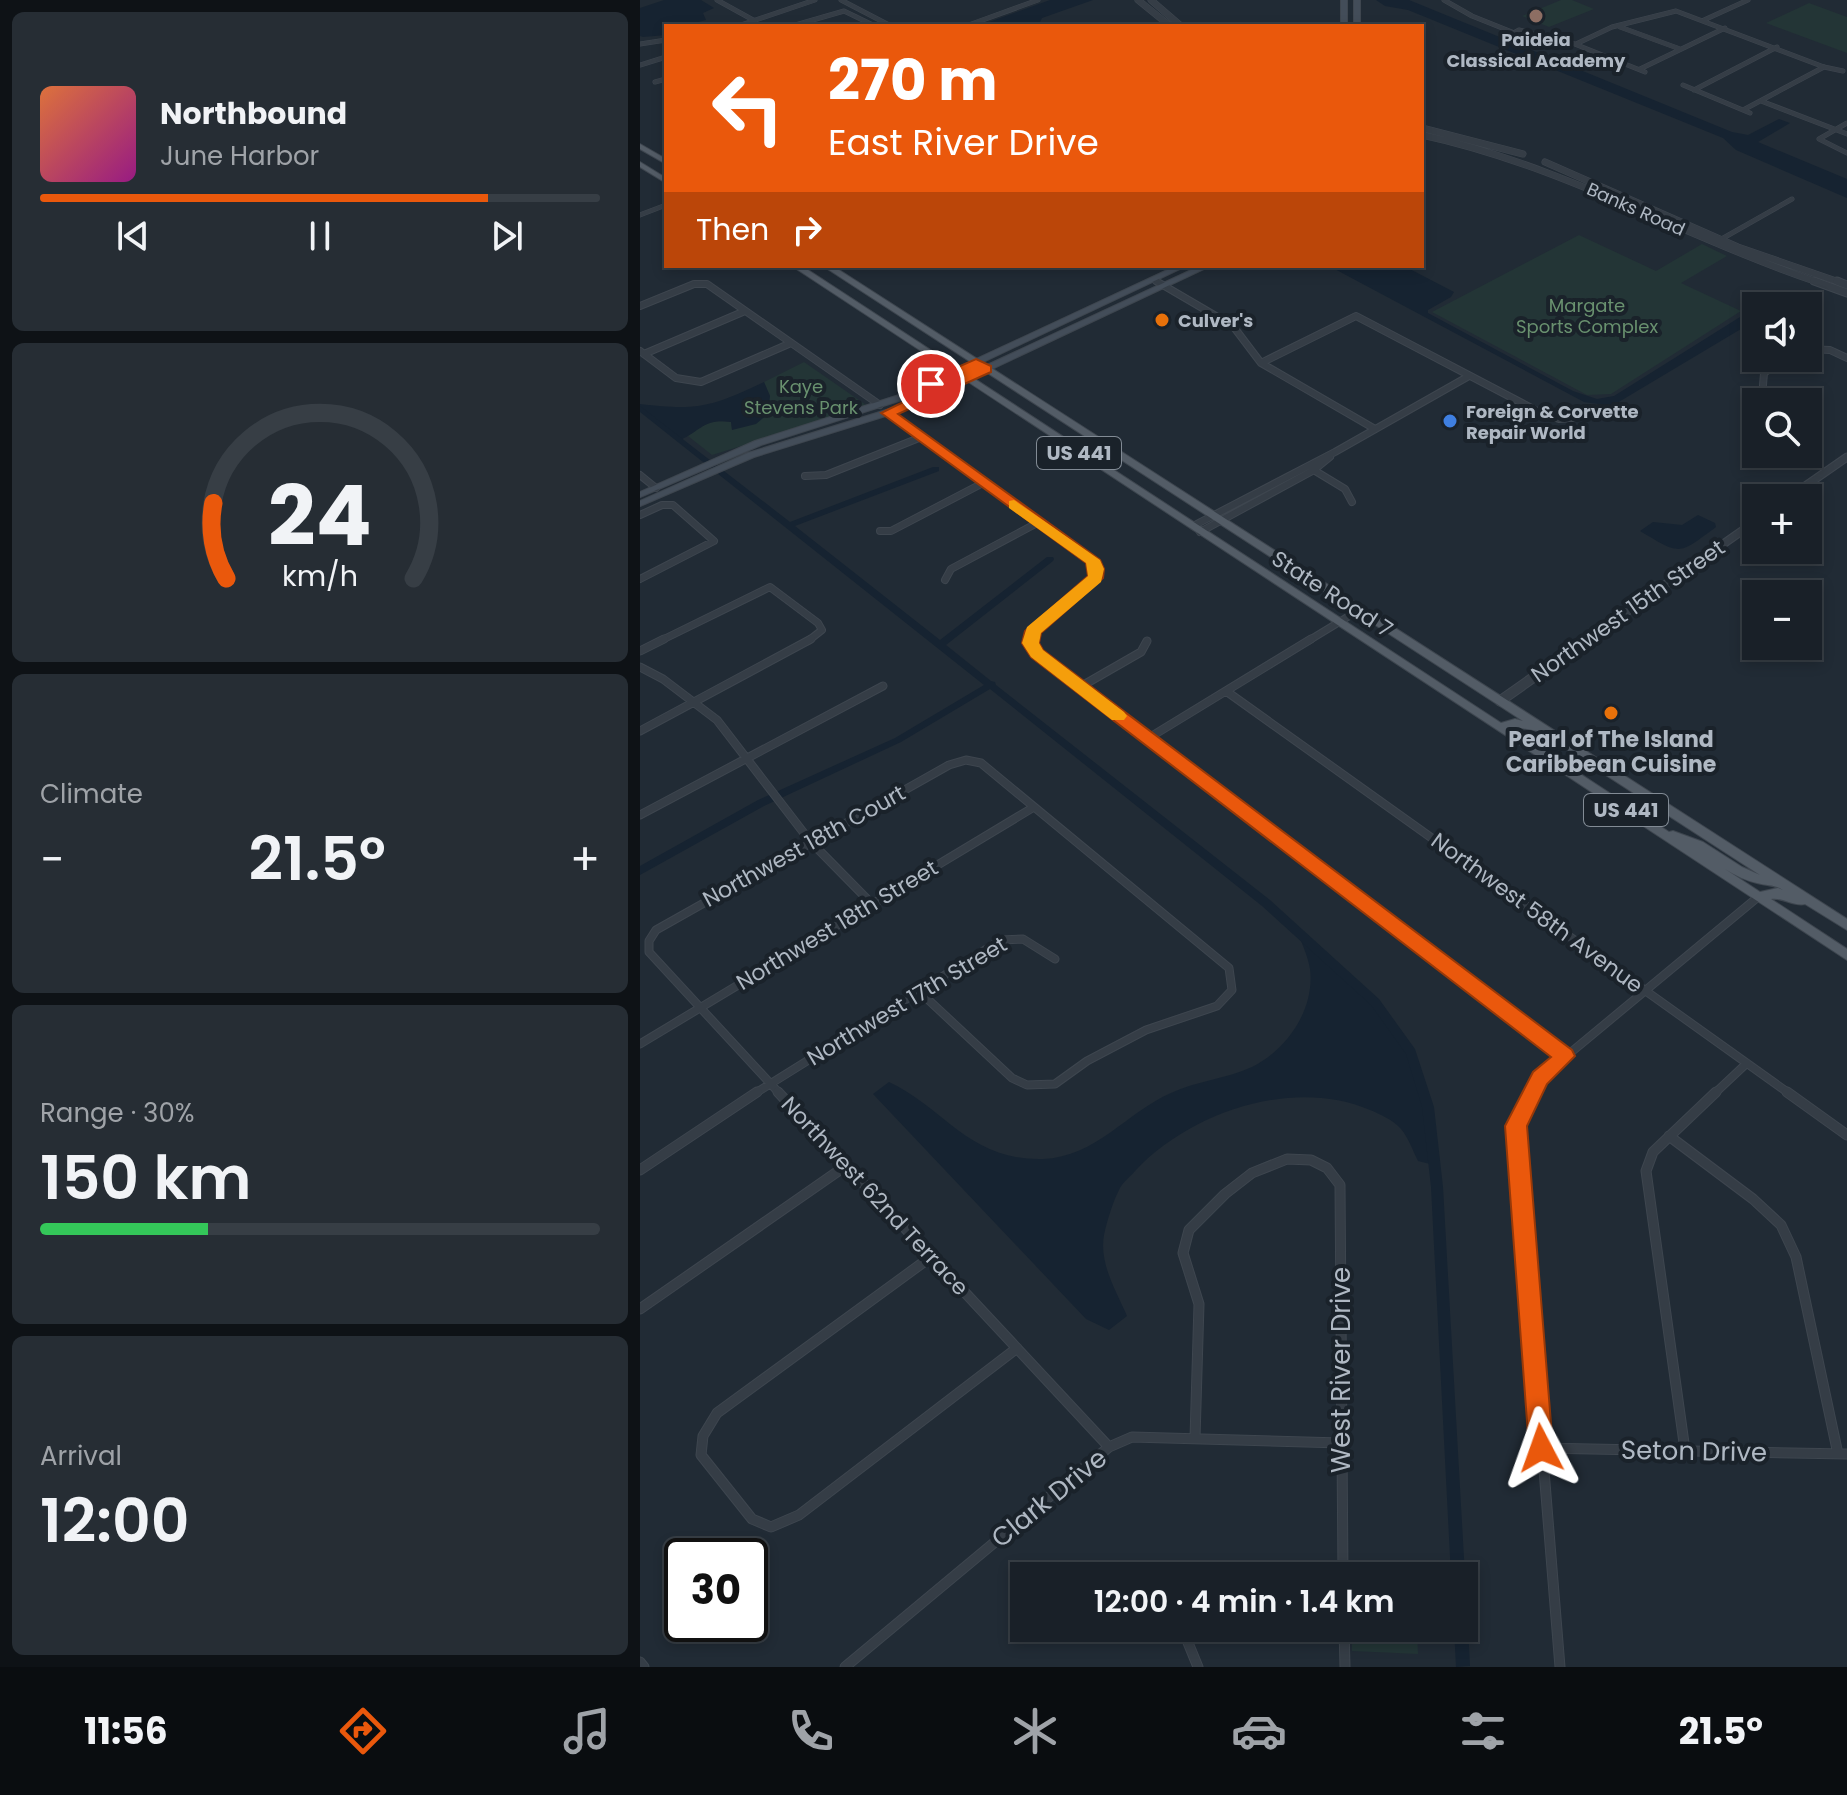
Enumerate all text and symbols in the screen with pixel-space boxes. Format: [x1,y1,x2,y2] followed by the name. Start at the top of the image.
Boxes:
[1527,7,1545,25] marker: Paideia Classical Academy
[1446,27,1626,73] place label: Paideia Classical Academy
[828,41,998,120] text: 270 m
[696,56,800,160] icon: left
[160,92,347,135] text: Northbound
[828,117,1099,168] text: East River Drive
[160,138,319,174] text: June Harbor
[1583,176,1689,242] street label: Banks Road
[696,208,769,251] text: Then
[785,208,829,252] icon: right
[111,214,155,258] icon: previous
[298,214,342,258] icon: pause
[485,214,529,258] icon: next
[1742,292,1822,660] map controls
[1742,292,1822,372] button: sound
[1516,293,1658,339] park label: Margate Sports Complex
[1178,308,1253,333] place label: Culver's
[1153,311,1171,329] marker: Culver's
[897,350,965,418] pin
[909,362,953,406] icon: arrive
[744,374,859,420] park label: Kaye Stevens Park
[1742,388,1822,468] button: search
[1466,399,1639,445] place label: Foreign & Corvette Repair World
[1441,412,1459,430] marker: Foreign & Corvette Repair World
[1037,437,1121,469] road number: US 441
[268,457,372,573] text: 24
[1742,484,1822,564] button: +
[1525,532,1731,690] street label: Northwest 15th Street
[1266,543,1398,645] street label: State Road 7
[282,556,358,596] text: km/h
[1742,580,1822,660] button: −
[1602,704,1620,722] marker: Pearl of The Island Caribbean Cuisine
[1506,724,1716,780] place label: Pearl of The Island Caribbean Cuisine
[40,776,143,812] text: Climate
[697,777,911,915] street label: Northwest 18th Court
[1584,794,1668,826] road number: US 441
[249,817,386,901] text: 21.5°
[1425,825,1649,1001] street label: Northwest 58th Avenue
[40,829,64,890] text: −
[570,829,600,890] text: +
[730,852,944,998] street label: Northwest 18th Street
[801,929,1013,1073] street label: Northwest 17th Street
[774,1090,976,1302] street label: Northwest 62nd Terrace
[40,1095,195,1131] text: Range · 30%
[40,1136,251,1220] text: 150 km
[1323,1267,1359,1473] street label: West River Drive
[1499,1406,1583,1490] position arrow
[1621,1432,1767,1470] street label: Seton Drive
[40,1438,122,1474] text: Arrival
[984,1440,1114,1556] street label: Clark Drive
[40,1479,189,1563] text: 12:00
[664,1538,768,1642] speed limit sign: 30
[1094,1580,1394,1623] text: 12:00 · 4 min · 1.4 km
[335,1703,391,1759] icon: directions
[559,1703,615,1759] icon: music
[783,1703,839,1759] icon: phone
[1007,1703,1063,1759] icon: climate
[1231,1703,1287,1759] icon: car
[1455,1703,1511,1759] icon: filters
[84,1706,168,1757] text: 11:56
[1679,1706,1763,1757] text: 21.5°

